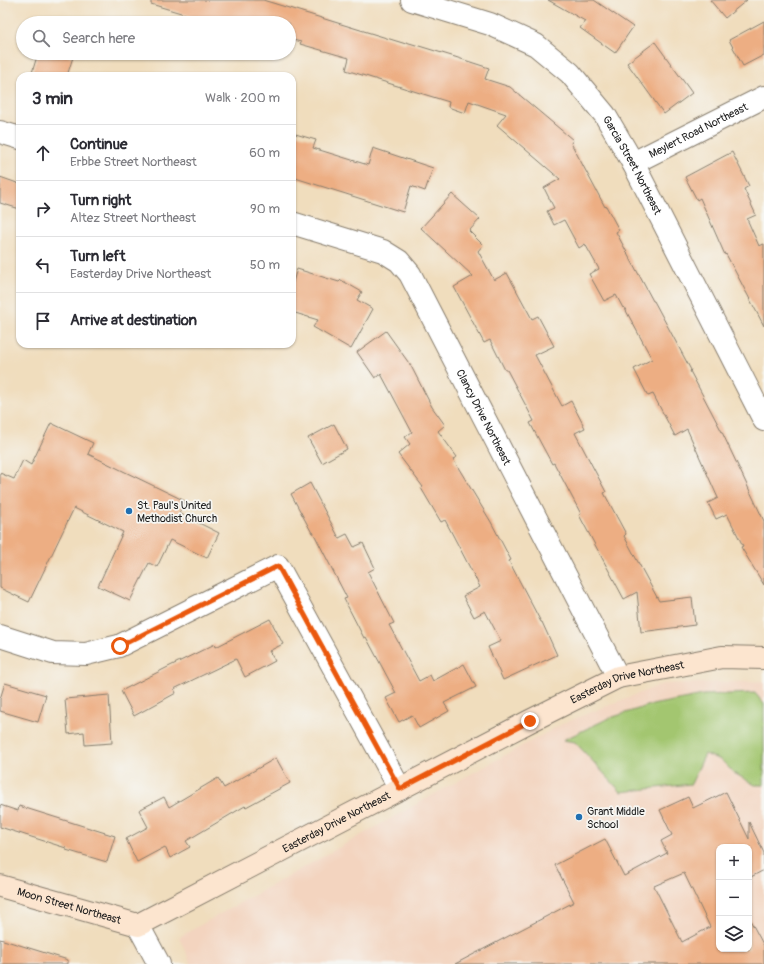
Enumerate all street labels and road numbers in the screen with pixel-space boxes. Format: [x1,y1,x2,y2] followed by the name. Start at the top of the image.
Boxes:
[647,100,750,161] street label: Meylert Road Northeast
[600,114,664,217] street label: Garcia Street Northeast
[453,367,514,468] street label: Clancy Drive Northeast
[568,658,686,707] street label: Easterday Drive Northeast
[280,789,393,856] street label: Easterday Drive Northeast
[16,885,123,927] street label: Moon Street Northeast

